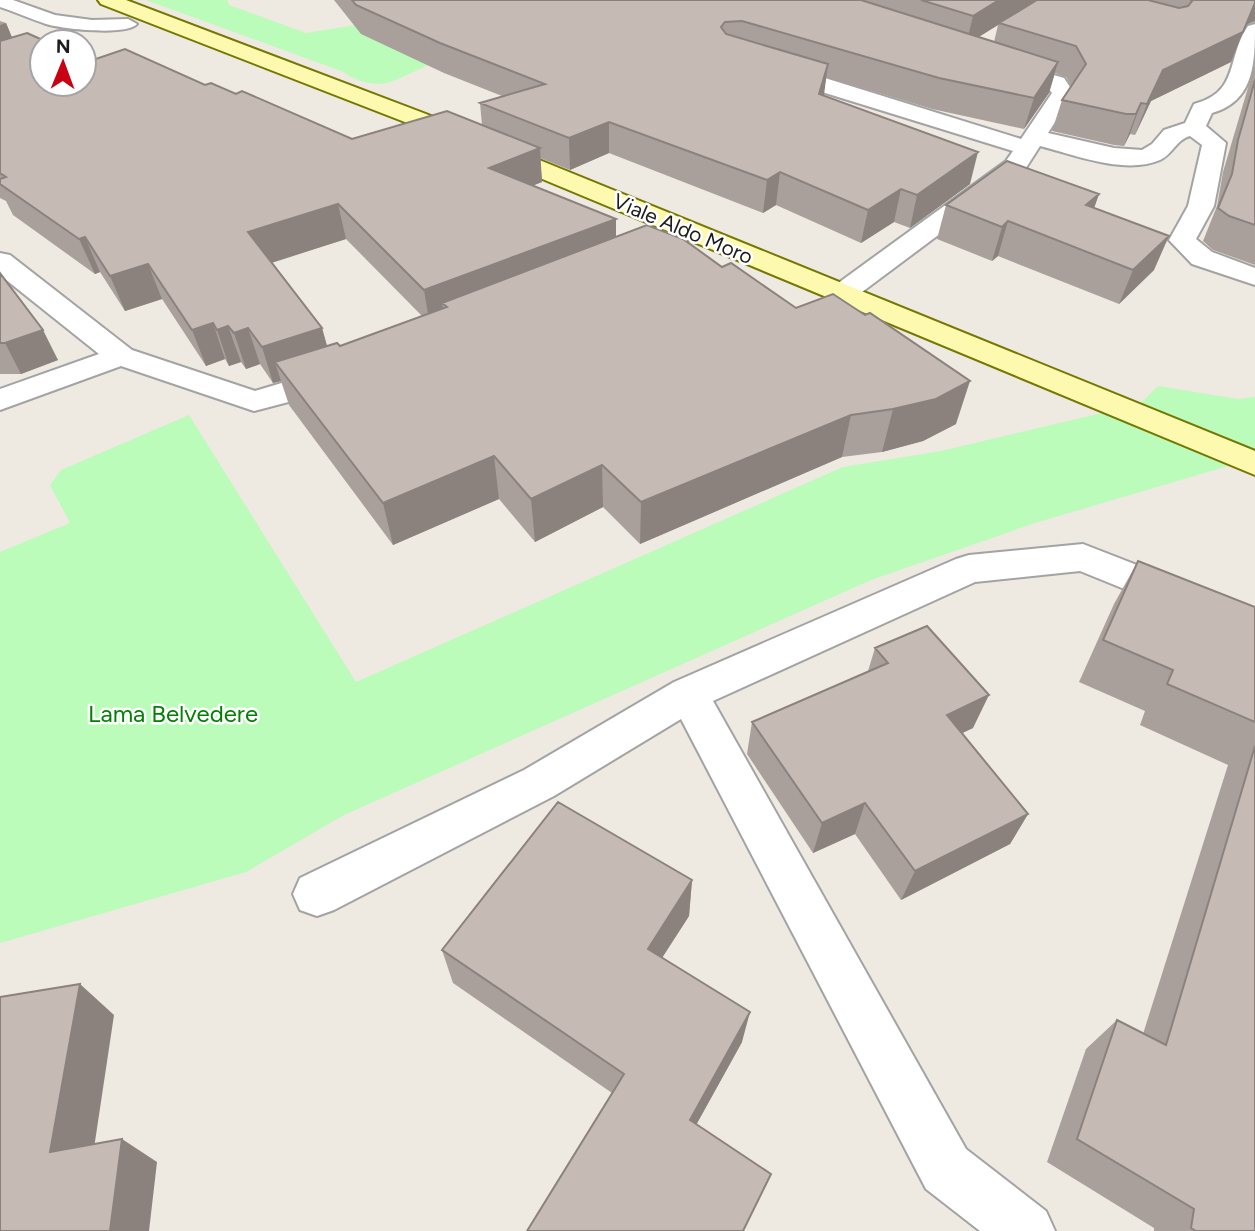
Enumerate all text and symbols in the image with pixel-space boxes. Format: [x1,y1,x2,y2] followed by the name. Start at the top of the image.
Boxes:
[28,28,98,98] north arrow
[56,35,71,58] text: N
[610,188,757,269] street label: Viale Aldo Moro
[88,699,258,728] park label: Lama Belvedere

